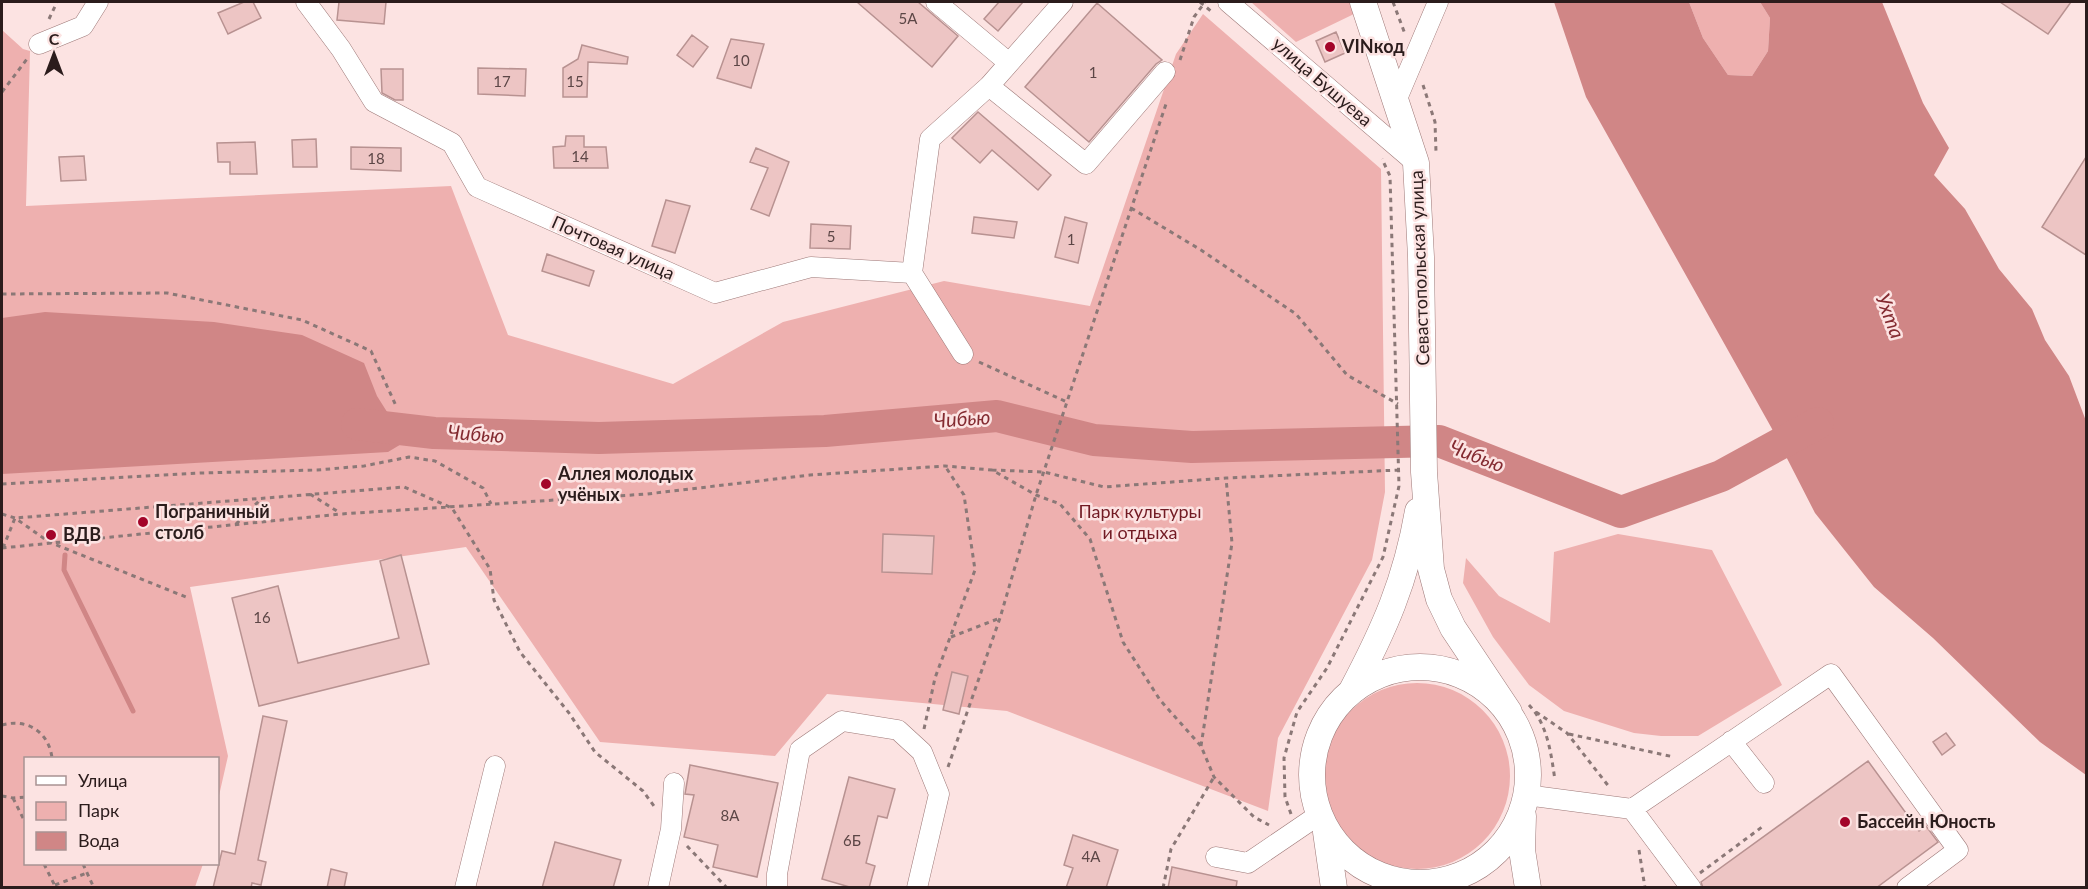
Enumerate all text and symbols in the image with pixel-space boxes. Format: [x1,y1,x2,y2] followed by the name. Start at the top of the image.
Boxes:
[899,9,918,27] house number: 5А
[24,24,84,84] north arrow
[49,29,60,48] text: С
[1268,32,1377,131] street label: улица Бушуева
[1341,35,1405,57] place label: VINкод
[1323,40,1337,54] marker: VINкод
[732,51,750,69] house number: 10
[1089,63,1097,81] house number: 1
[493,72,511,90] house number: 17
[566,72,584,90] house number: 15
[571,147,589,165] house number: 14
[367,149,385,167] house number: 18
[1405,170,1433,366] street label: Севастопольская улица
[549,210,678,284] street label: Почтовая улица
[827,227,835,245] house number: 5
[1067,230,1075,248] house number: 1
[1871,290,1910,341] water label: Ухта
[933,404,991,432] water label: Чибью
[447,419,505,447] water label: Чибью
[1447,434,1508,476] water label: Чибью
[557,462,694,505] place label: Аллея молодых учёных
[539,477,553,491] marker: Аллея молодых учёных
[155,500,270,543] place label: Пограничный столб
[1078,500,1202,543] park label: Парк культуры и отдыха
[136,515,150,529] marker: Пограничный столб
[63,523,101,545] place label: ВДВ
[44,528,58,542] marker: ВДВ
[253,608,271,626] house number: 16
[24,757,219,865] legend
[78,769,128,791] text: Улица
[78,799,120,821] text: Парк
[721,806,740,824] house number: 8А
[1857,810,1996,832] place label: Бассейн Юность
[1838,815,1852,829] marker: Бассейн Юность
[78,829,119,851] text: Вода
[843,831,861,849] house number: 6Б
[1082,847,1101,865] house number: 4А

